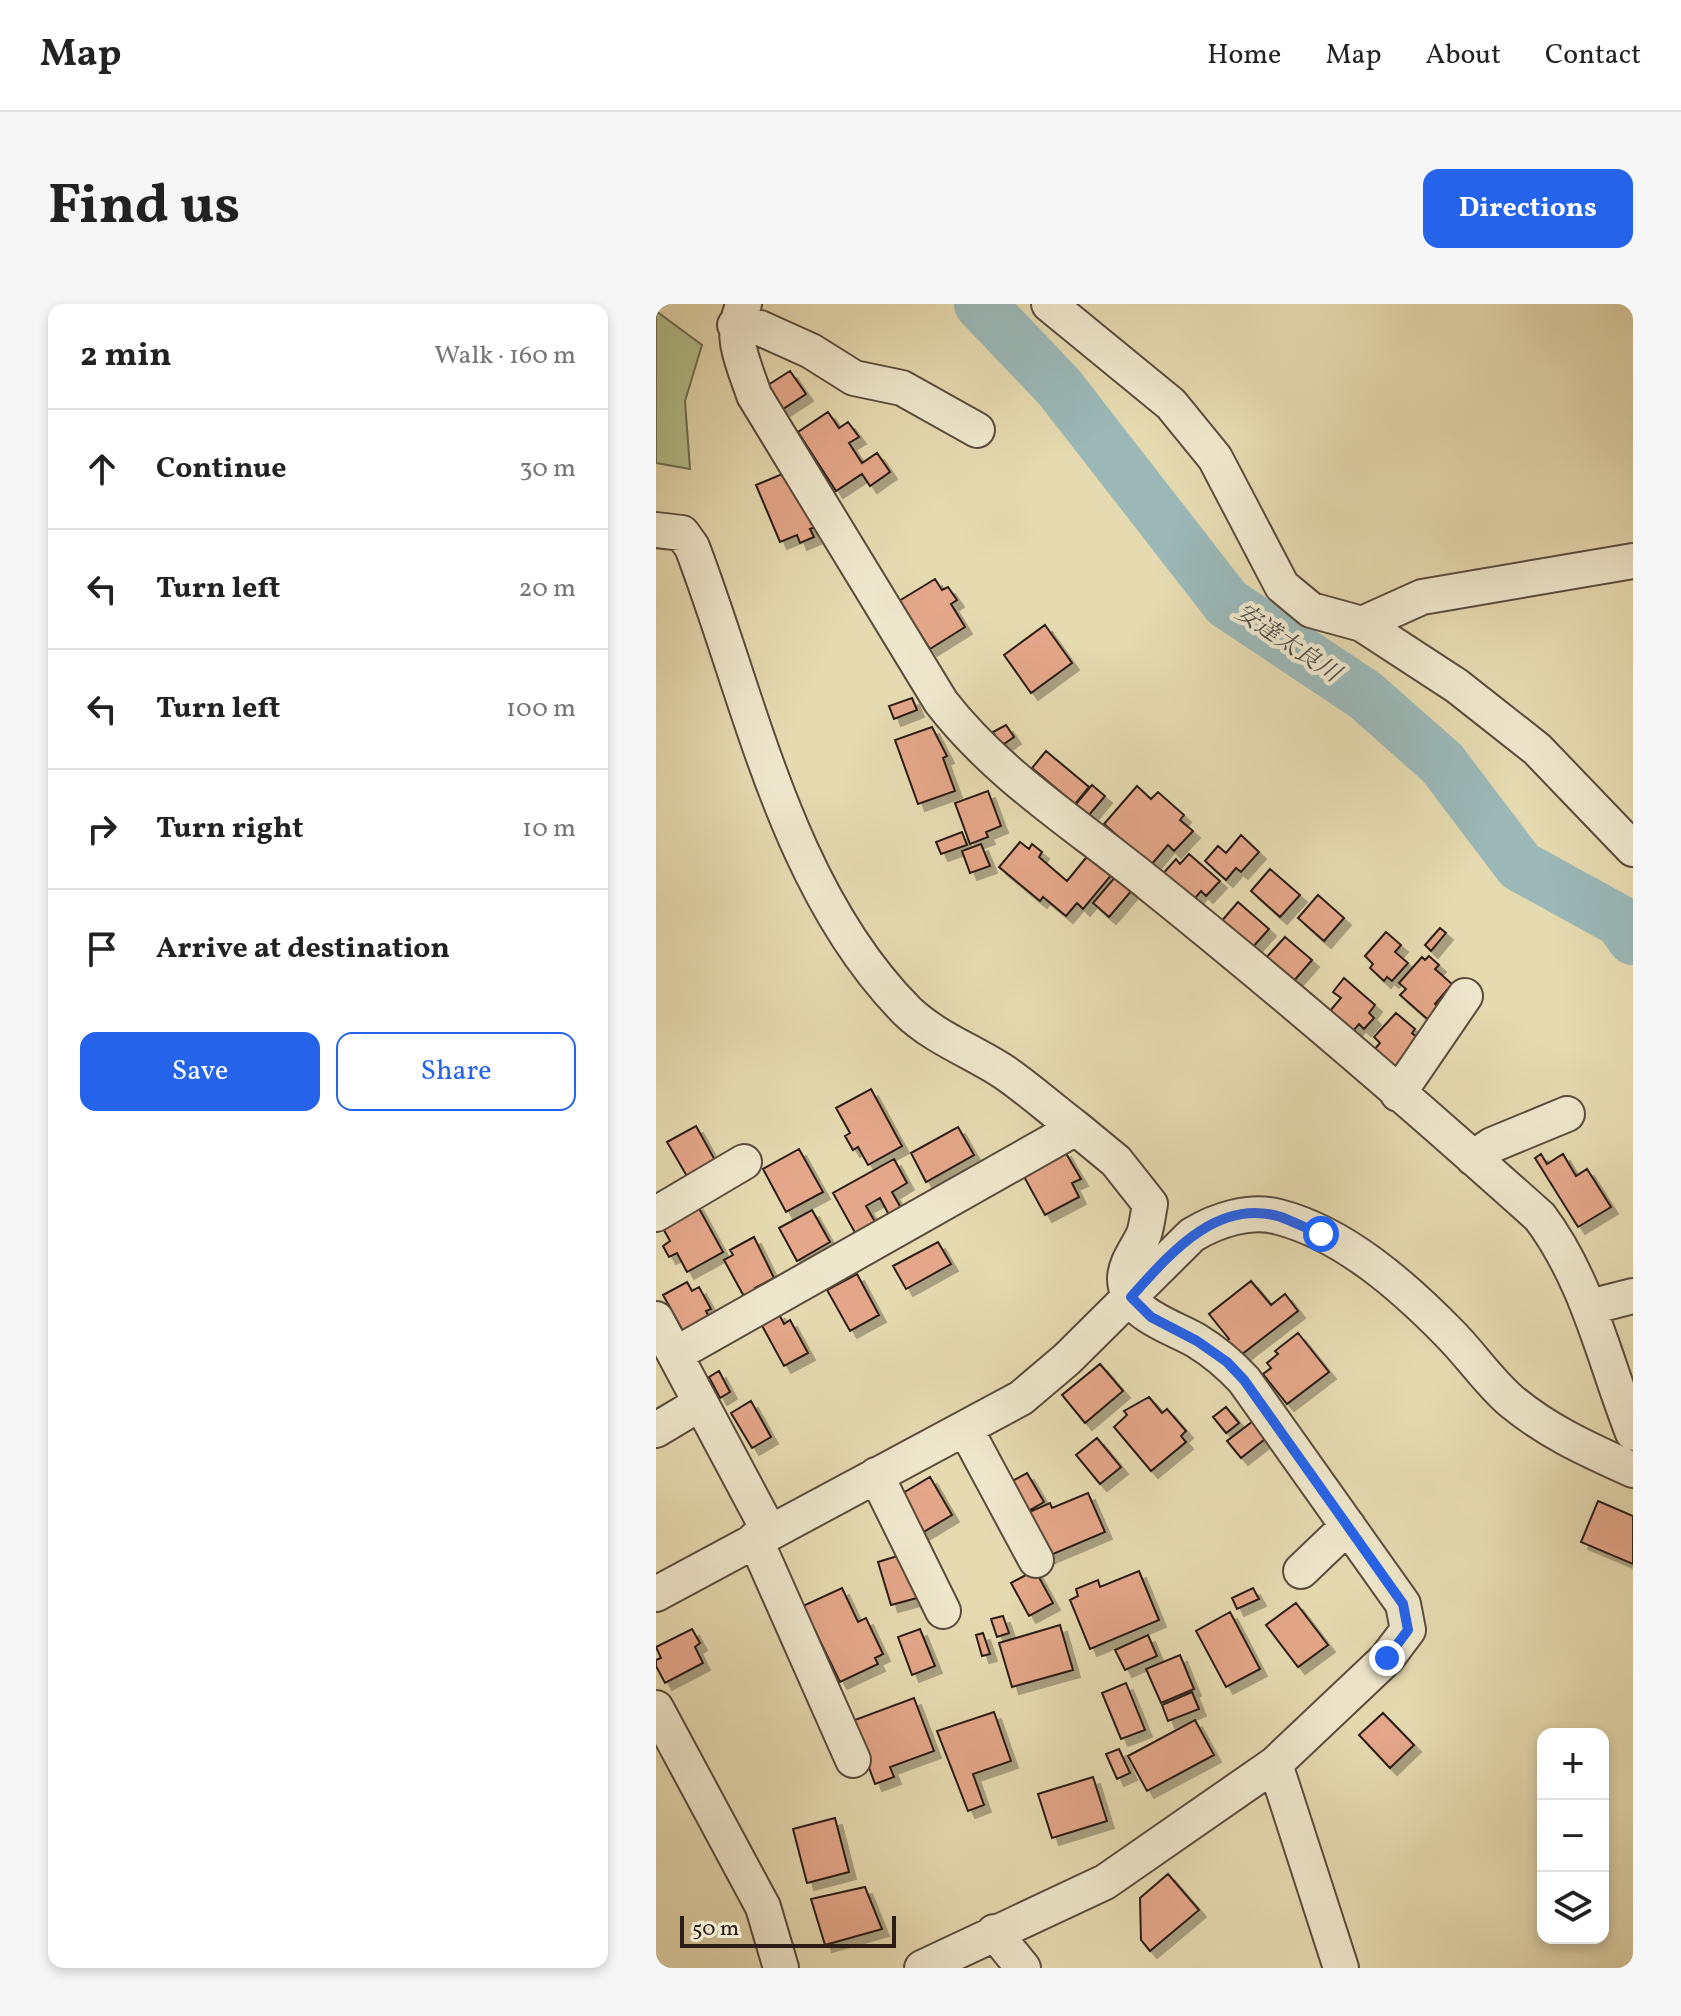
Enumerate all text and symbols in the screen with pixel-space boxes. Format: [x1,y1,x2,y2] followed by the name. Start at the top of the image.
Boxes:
[40,29,121,82] text: Map
[1207,36,1281,75] text: Home
[1325,36,1381,75] text: Map
[1425,36,1501,75] text: About
[1545,36,1641,75] text: Contact
[48,169,240,247] text: Find us
[1423,169,1633,248] button: Directions
[80,333,172,380] text: 2 min
[434,338,576,374] text: Walk · 160 m
[80,447,124,491] icon: ahead
[156,448,287,490] text: Continue
[519,451,576,487] text: 30 m
[80,567,124,611] icon: left
[156,568,280,610] text: Turn left
[518,571,576,607] text: 20 m
[1228,596,1349,693] water label: 安達太良川
[80,687,124,731] icon: left
[156,688,280,730] text: Turn left
[506,691,576,727] text: 100 m
[80,807,124,851] icon: right
[156,808,304,850] text: Turn right
[522,811,576,847] text: 10 m
[80,927,124,971] icon: arrive
[156,928,450,970] text: Arrive at destination
[80,1032,320,1111] button: Save
[336,1032,576,1111] button: Share
[1303,1216,1339,1252] route start
[1369,1640,1405,1676] route end
[1537,1728,1609,1944] map controls
[1537,1728,1609,1800] button: +
[1537,1800,1609,1872] button: −
[1537,1872,1609,1944] button: layers
[680,1912,896,1948] scale bar
[692,1914,739,1945] text: 50 m

